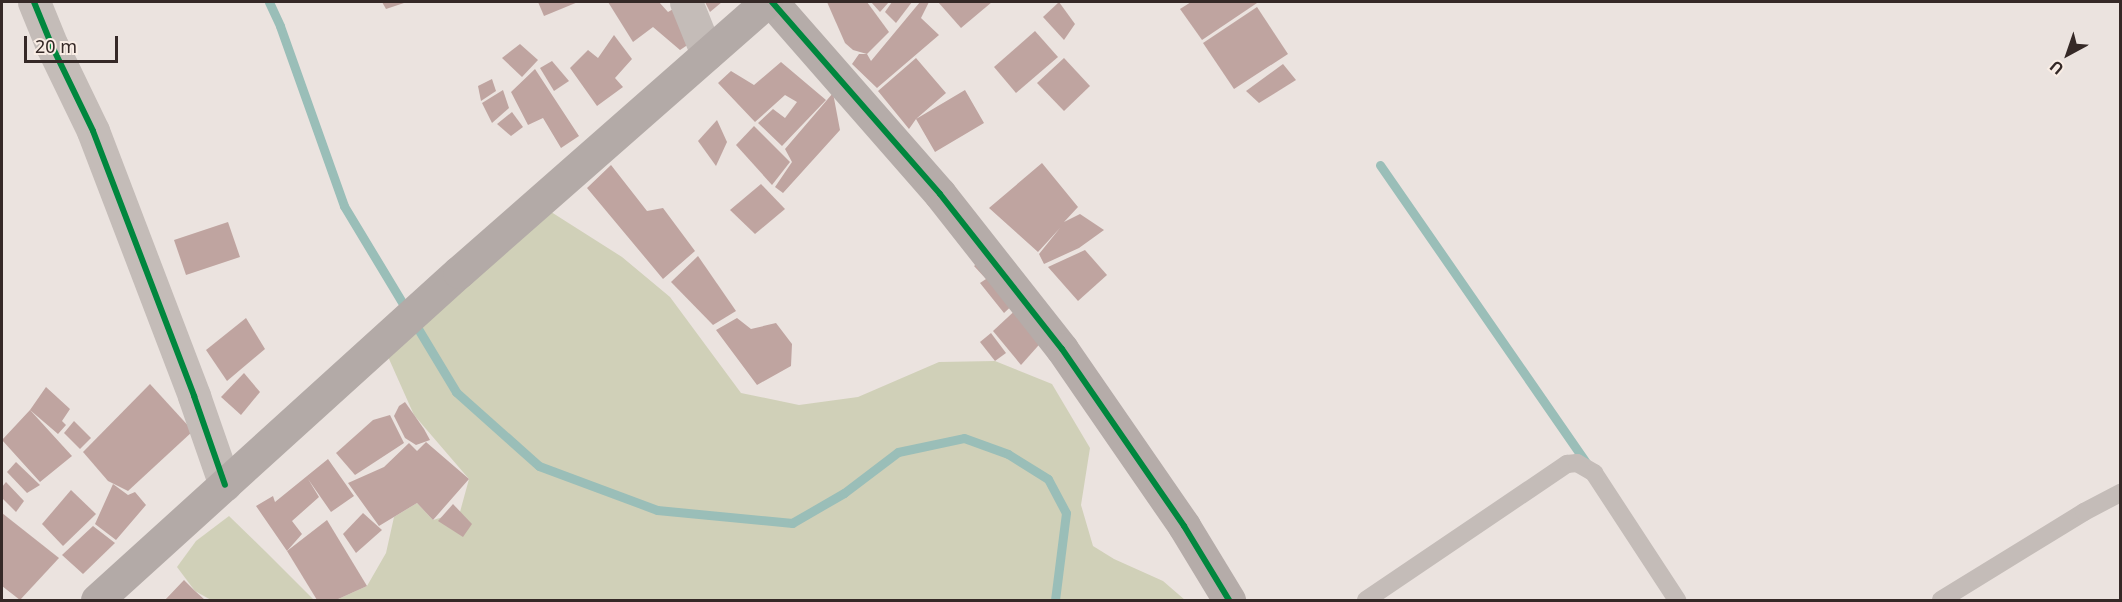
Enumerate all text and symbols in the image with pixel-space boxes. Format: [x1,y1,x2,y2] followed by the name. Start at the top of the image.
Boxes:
[27,24,122,62] scale bar
[2038,24,2098,84] north arrow
[35,34,77,58] text: 20 m
[2045,55,2068,80] text: U

